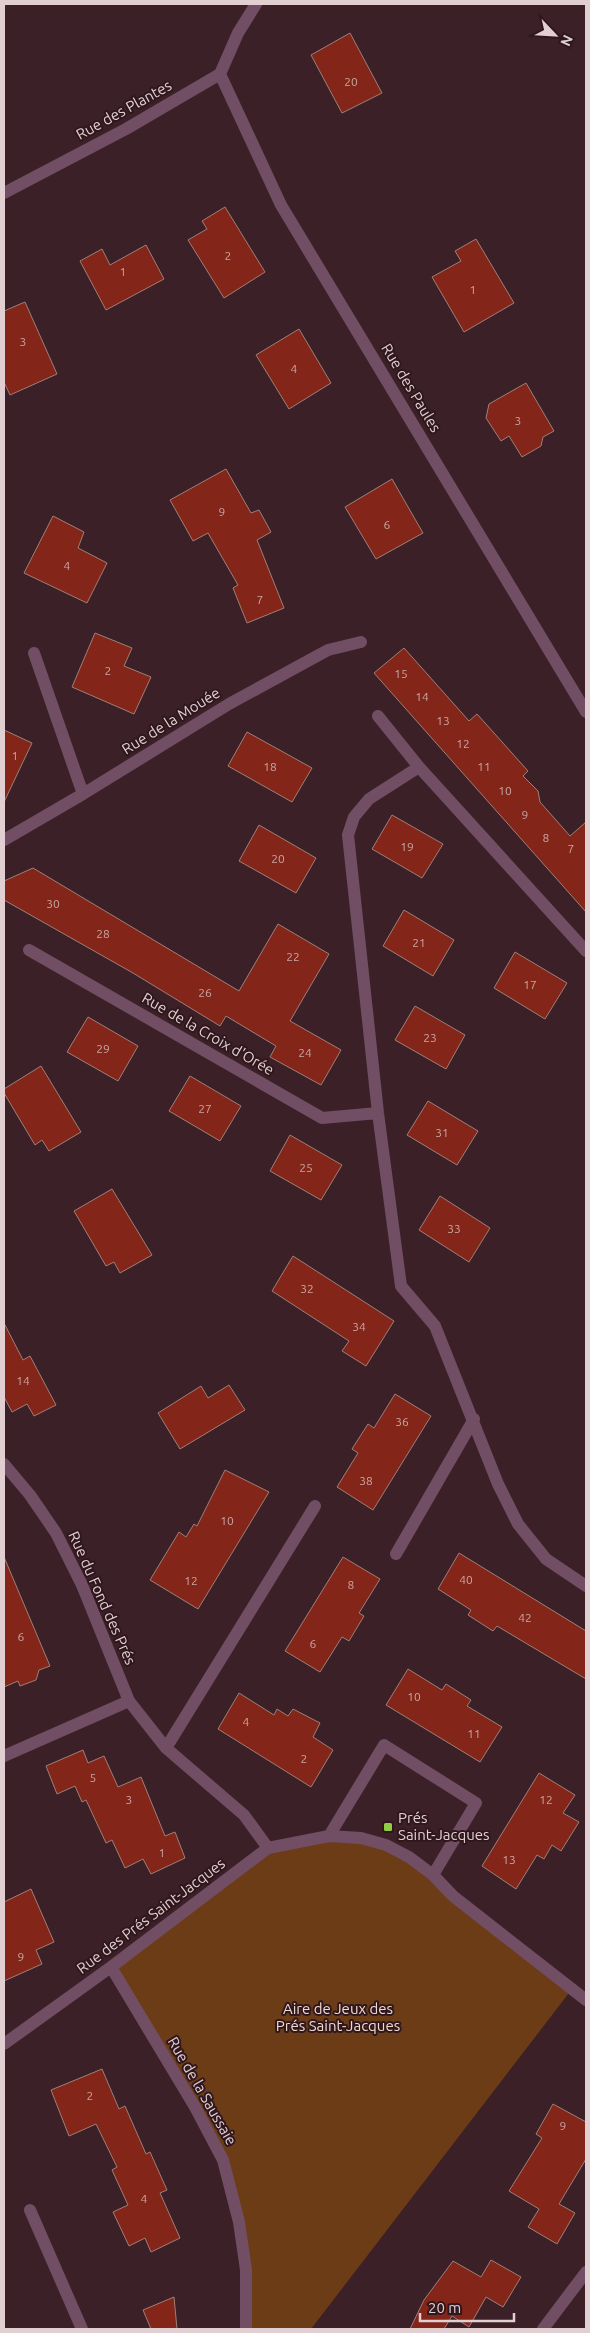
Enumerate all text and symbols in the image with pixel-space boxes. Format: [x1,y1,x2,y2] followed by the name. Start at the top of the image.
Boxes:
[530,10,580,60] north arrow
[557,32,576,49] text: N
[344,75,358,88] house number: 20
[73,76,174,143] street label: Rue des Plantes
[225,249,231,262] house number: 2
[120,265,126,278] house number: 1
[470,283,476,296] house number: 1
[20,335,26,348] house number: 3
[378,340,445,435] street label: Rue des Paules
[291,362,298,375] house number: 4
[515,414,521,427] house number: 3
[219,505,225,518] house number: 9
[384,518,391,531] house number: 6
[64,559,71,572] house number: 4
[257,593,263,606] house number: 7
[105,664,111,677] house number: 2
[394,667,408,680] house number: 15
[119,684,223,758] street label: Rue de la Mouée
[415,690,429,703] house number: 14
[436,714,450,727] house number: 13
[456,737,470,750] house number: 12
[12,749,18,762] house number: 1
[263,760,277,773] house number: 18
[477,760,491,773] house number: 11
[498,784,512,797] house number: 10
[522,808,528,821] house number: 9
[543,831,550,844] house number: 8
[400,840,414,853] house number: 19
[568,842,574,855] house number: 7
[271,852,285,865] house number: 20
[46,897,60,910] house number: 30
[96,927,110,940] house number: 28
[412,936,426,949] house number: 21
[286,950,300,963] house number: 22
[523,978,537,991] house number: 17
[198,986,212,999] house number: 26
[139,989,277,1078] street label: Rue de la Croix d'Orée
[423,1031,437,1044] house number: 23
[96,1042,110,1055] house number: 29
[298,1046,312,1059] house number: 24
[198,1102,212,1115] house number: 27
[435,1126,449,1139] house number: 31
[299,1161,313,1174] house number: 25
[447,1222,461,1235] house number: 33
[300,1282,314,1295] house number: 32
[352,1320,366,1333] house number: 34
[16,1374,30,1387] house number: 14
[395,1415,409,1428] house number: 36
[359,1474,373,1487] house number: 38
[220,1514,234,1527] house number: 10
[65,1528,140,1667] street label: Rue du Fond des Prés
[459,1573,473,1586] house number: 40
[184,1574,198,1587] house number: 12
[348,1578,355,1591] house number: 8
[518,1611,532,1624] house number: 42
[18,1630,25,1643] house number: 6
[310,1637,317,1650] house number: 6
[407,1690,421,1703] house number: 10
[243,1715,250,1728] house number: 4
[467,1727,481,1740] house number: 11
[301,1752,307,1765] house number: 2
[90,1771,96,1784] house number: 5
[126,1793,132,1806] house number: 3
[539,1793,553,1806] house number: 12
[398,1809,490,1843] place label: Prés Saint-Jacques
[382,1821,394,1833] marker: Prés Saint-Jacques
[159,1846,165,1859] house number: 1
[502,1853,516,1866] house number: 13
[73,1854,228,1977] street label: Rue des Prés Saint-Jacques
[18,1950,24,1963] house number: 9
[276,2000,400,2034] park label: Aire de Jeux des Prés Saint-Jacques
[165,2034,240,2148] street label: Rue de la Saussaie
[87,2089,93,2102] house number: 2
[560,2119,566,2132] house number: 9
[141,2192,148,2205] house number: 4
[420,2290,514,2322] scale bar
[428,2299,461,2316] text: 20 m

